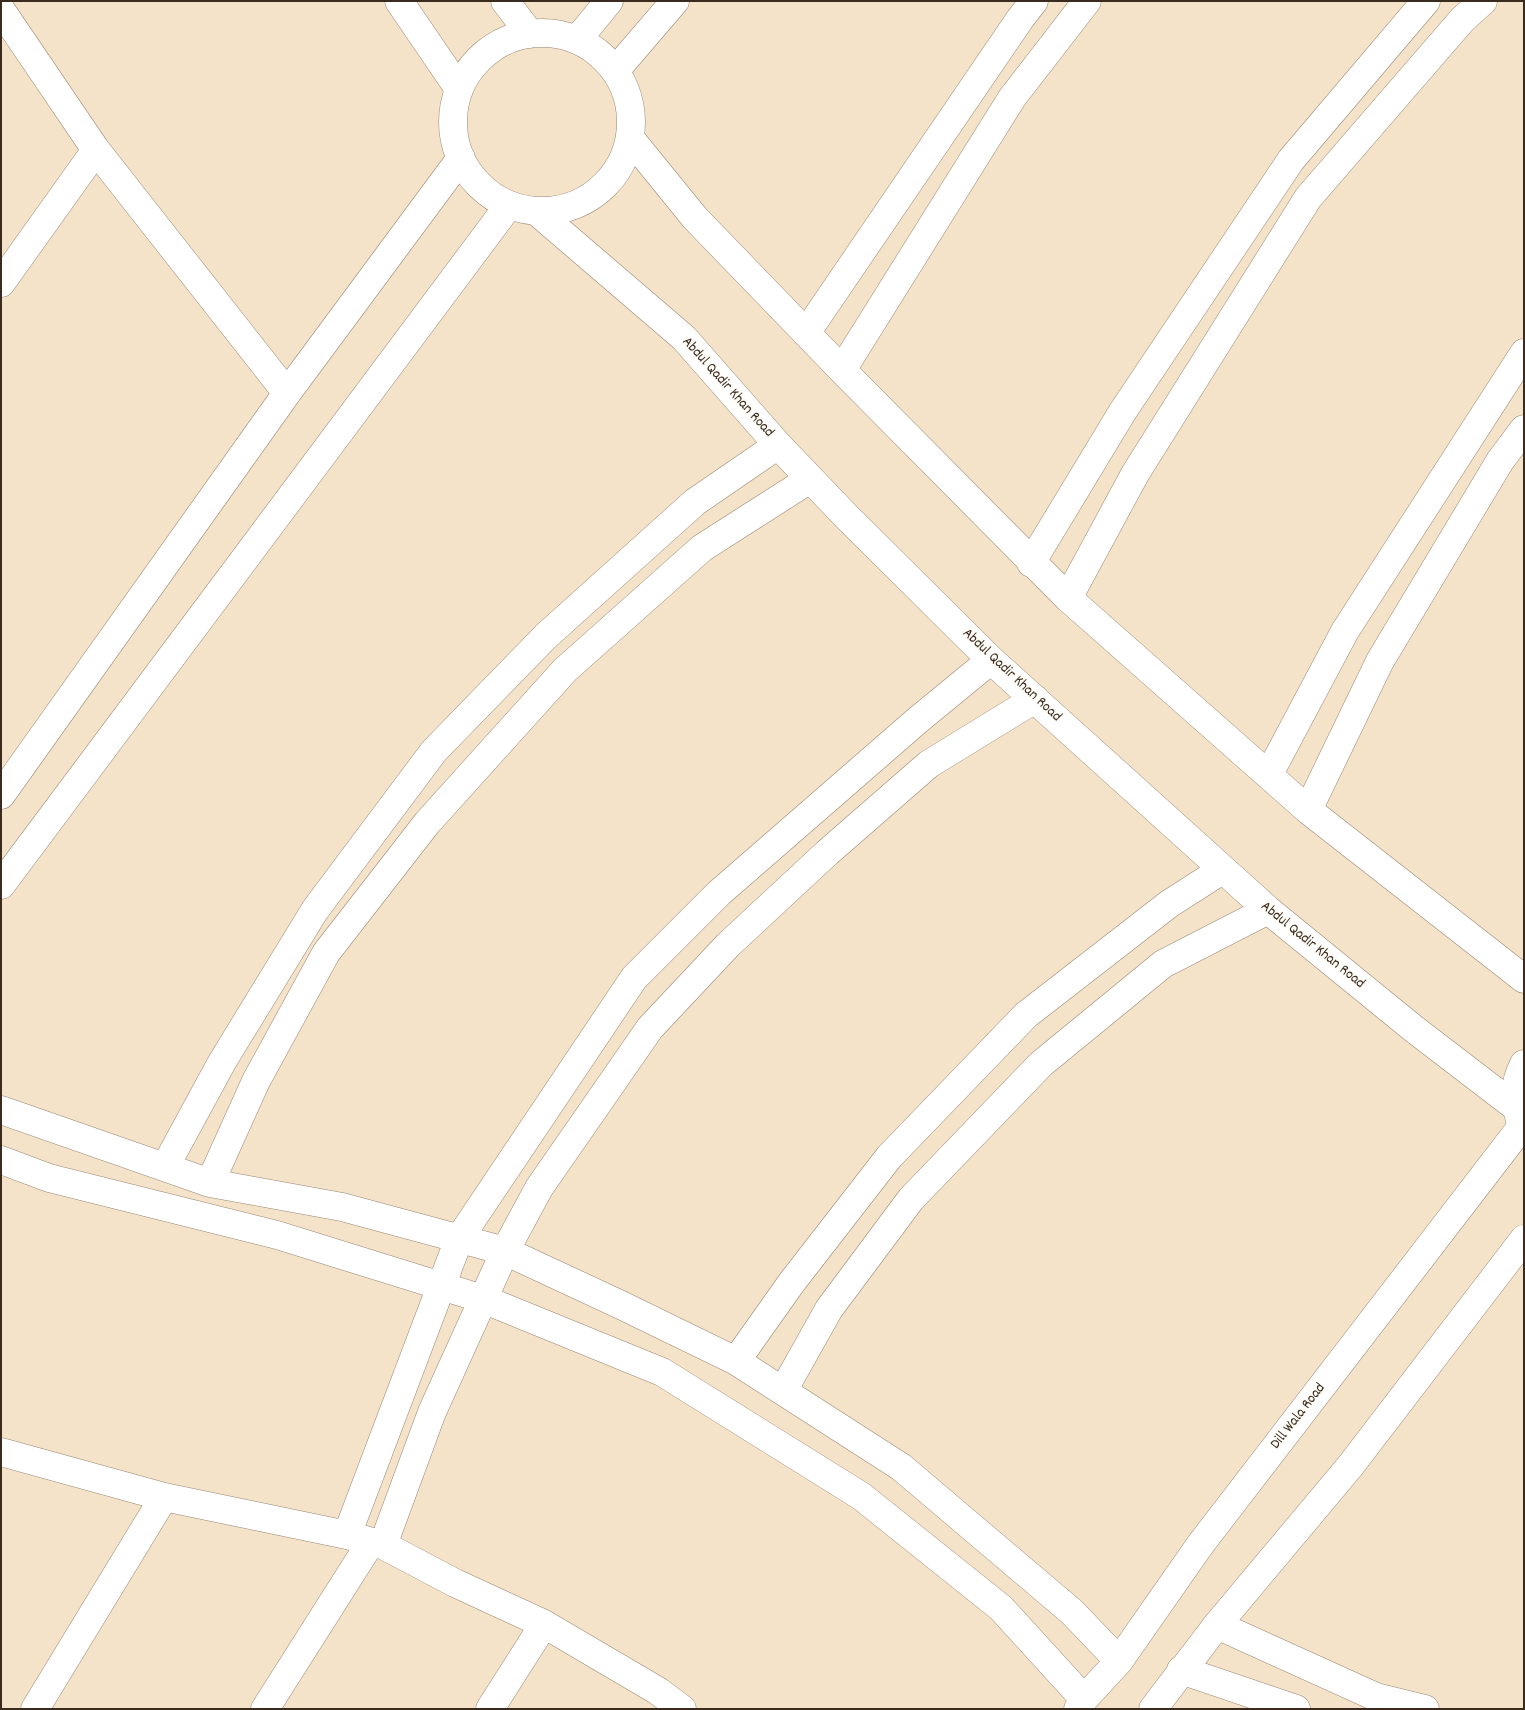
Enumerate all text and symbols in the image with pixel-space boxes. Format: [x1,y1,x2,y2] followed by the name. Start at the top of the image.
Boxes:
[677,334,777,442] street label: Abdul Qadir Khan Road
[958,625,1064,727] street label: Abdul Qadir Khan Road
[1256,898,1368,994] street label: Abdul Qadir Khan Road
[1268,1380,1330,1454] street label: Dill Wala Road

